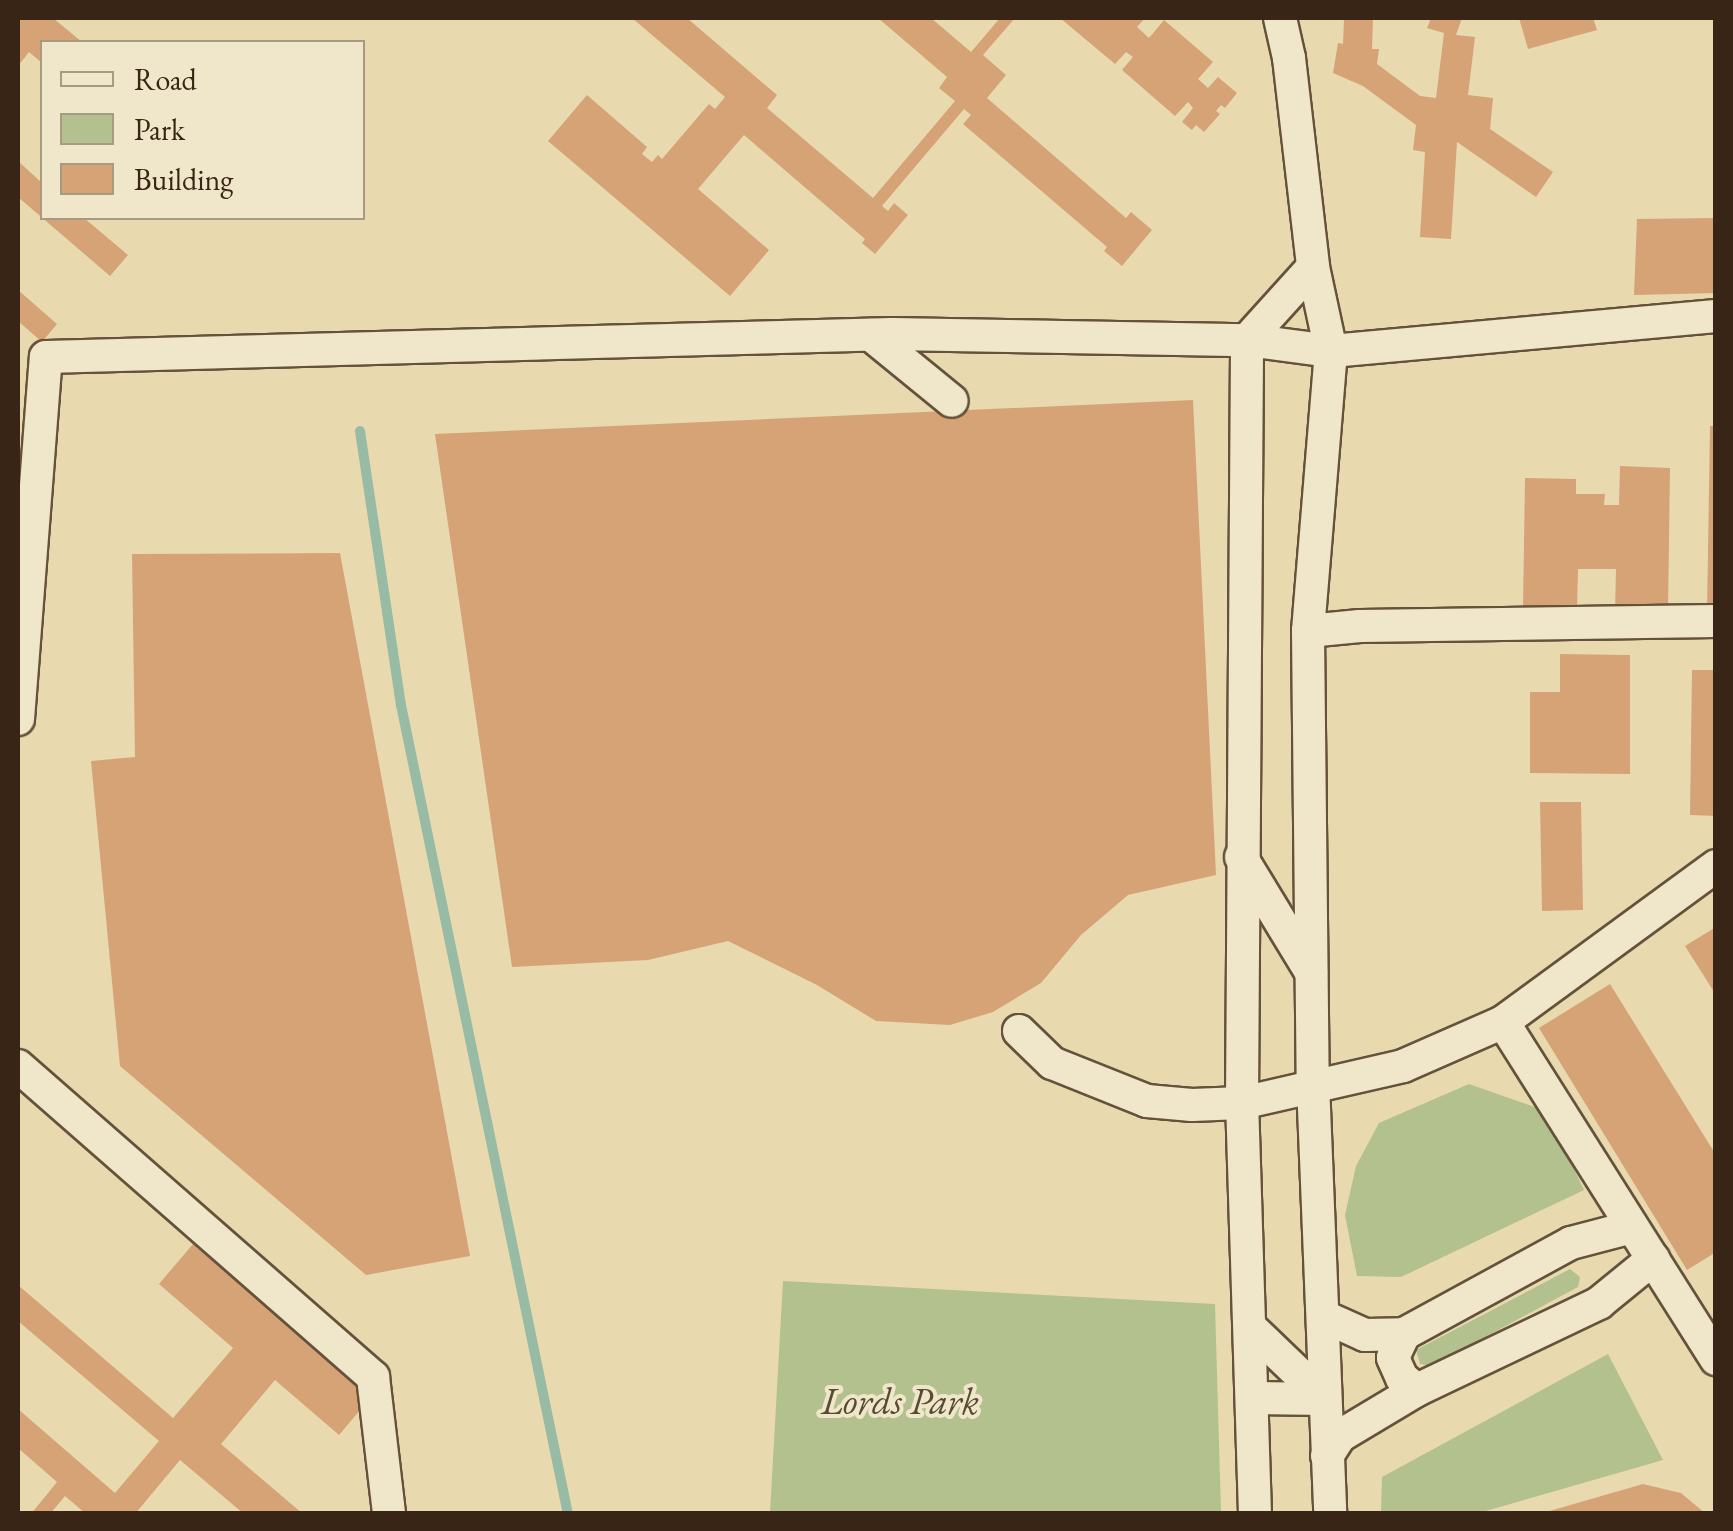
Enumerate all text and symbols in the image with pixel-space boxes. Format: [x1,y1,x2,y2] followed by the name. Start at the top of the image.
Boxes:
[40,40,365,220] legend
[134,60,197,99] text: Road
[134,110,185,149] text: Park
[134,160,233,199] text: Building
[821,1378,979,1424] park label: Lords Park

